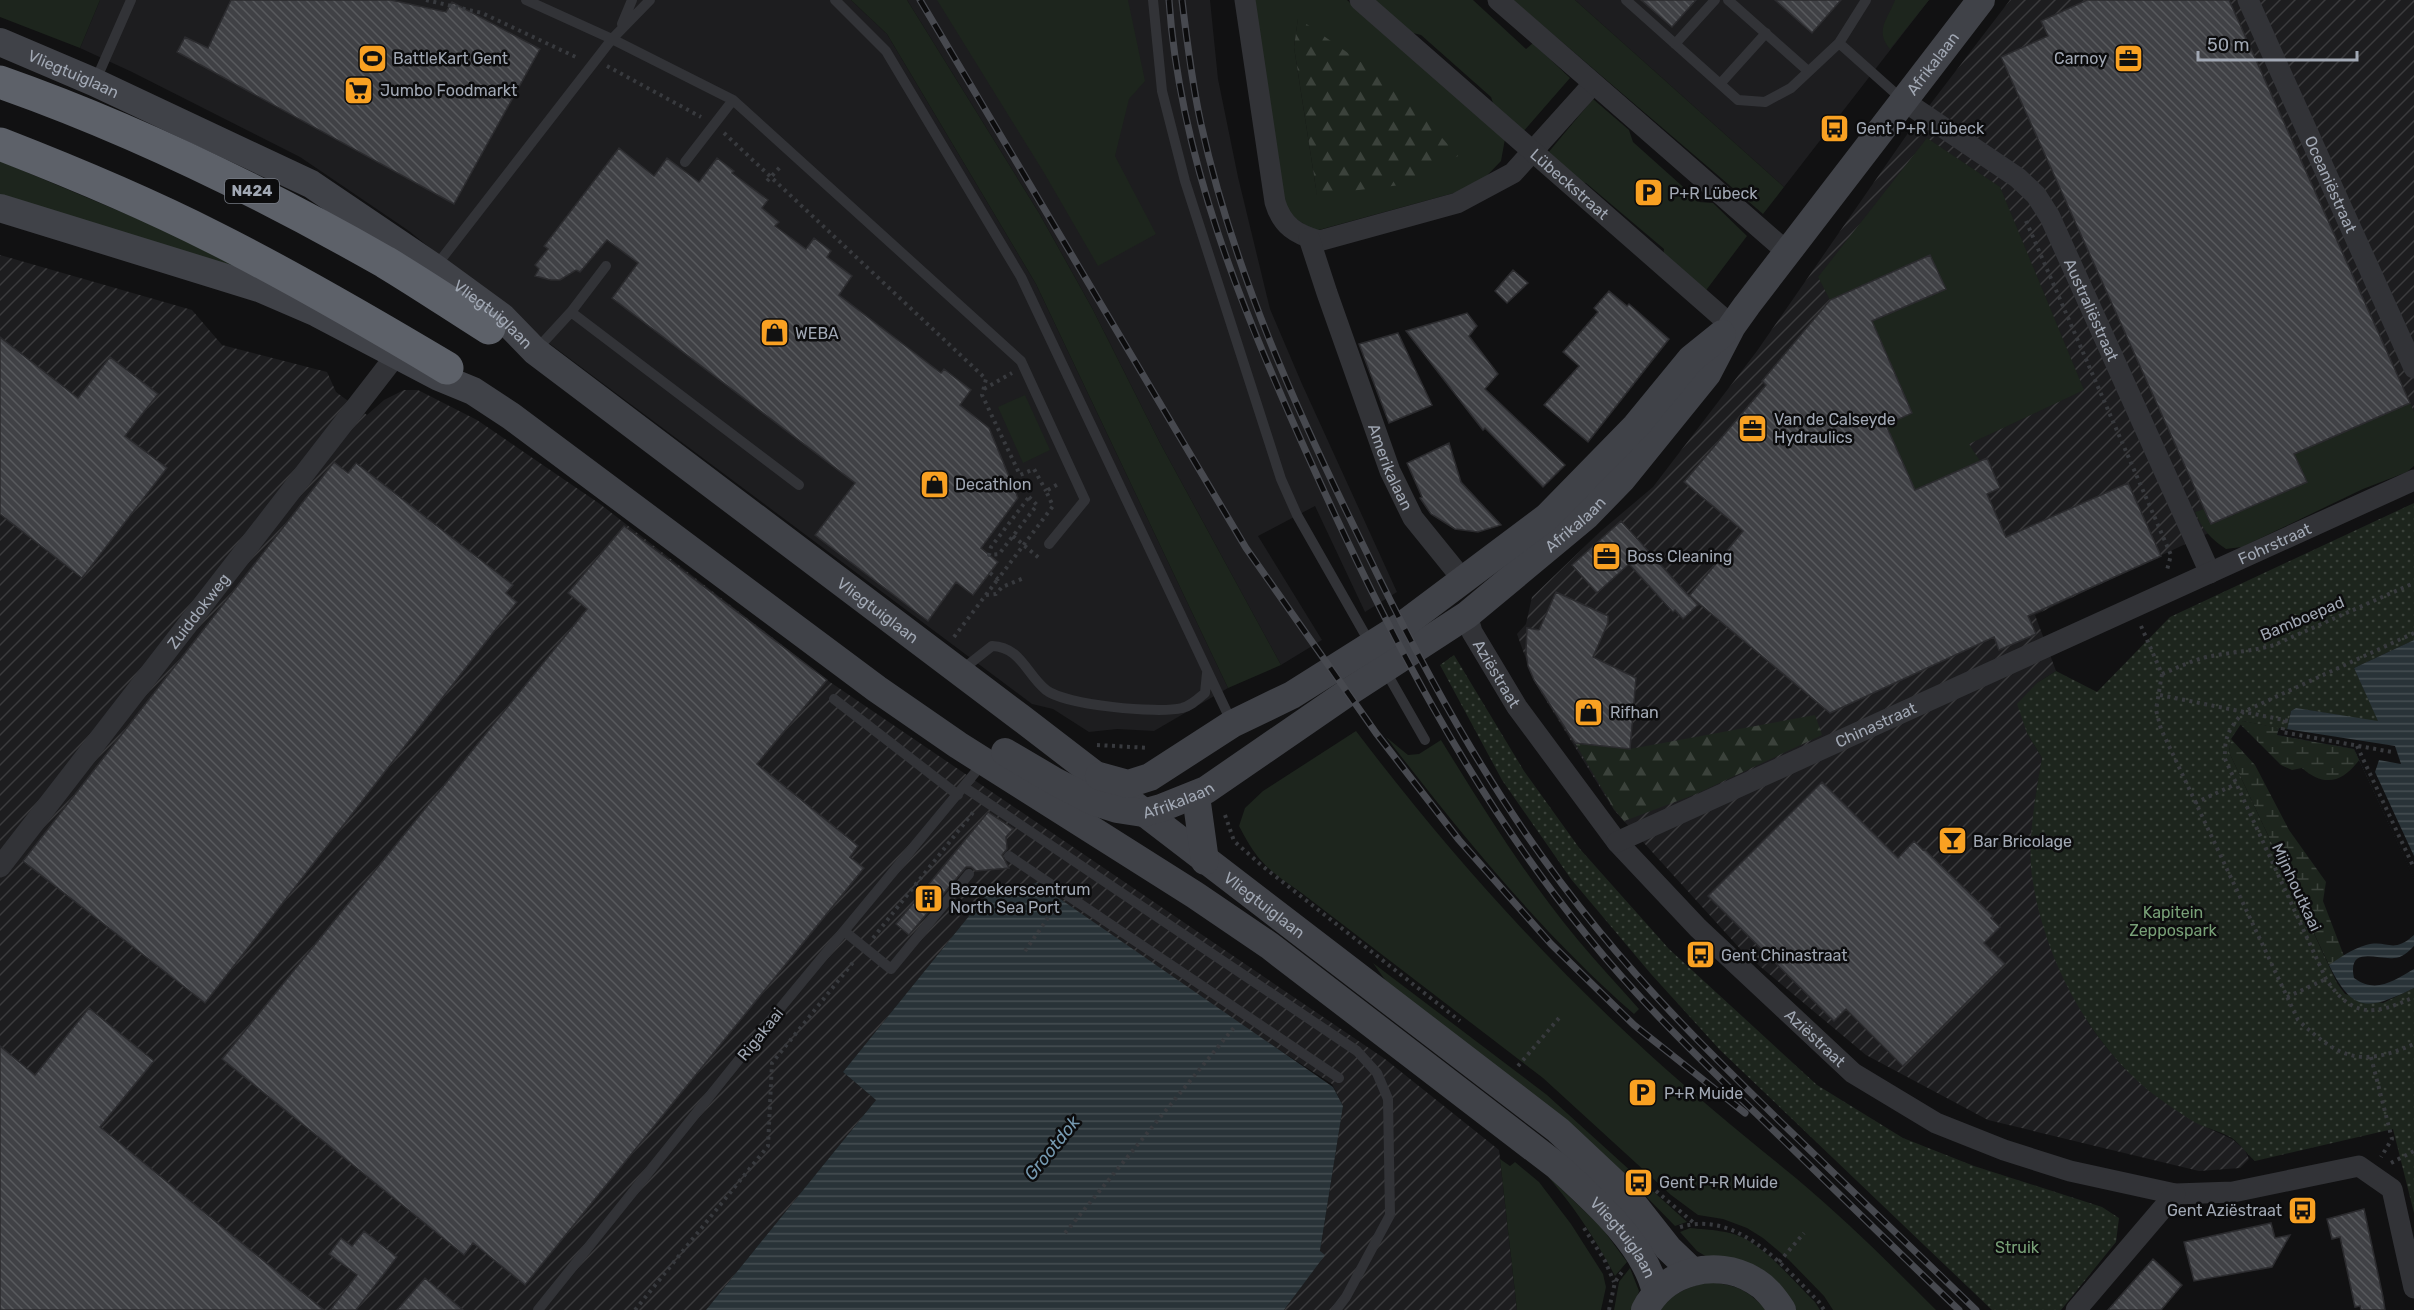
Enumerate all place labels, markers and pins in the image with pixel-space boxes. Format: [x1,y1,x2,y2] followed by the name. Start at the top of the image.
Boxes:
[356,42,388,74] sports icon: BattleKart Gent
[2112,42,2144,74] office icon: Carnoy
[393,49,508,68] place label: BattleKart Gent
[2054,49,2107,68] place label: Carnoy
[343,74,375,106] supermarket icon: Jumbo Foodmarkt
[380,81,517,100] place label: Jumbo Foodmarkt
[1819,112,1851,144] bus stop icon: Gent P+R Lübeck
[1856,119,1985,138] place label: Gent P+R Lübeck
[1632,177,1664,209] parking icon: P+R Lübeck
[1669,184,1758,203] place label: P+R Lübeck
[758,317,790,349] shop icon: WEBA
[795,324,839,343] place label: WEBA
[1774,410,1896,447] place label: Van de Calseyde Hydraulics
[1737,412,1769,444] office icon: Van de Calseyde Hydraulics
[918,468,950,500] shop icon: Decathlon
[955,475,1031,494] place label: Decathlon
[1590,540,1622,572] office icon: Boss Cleaning
[1627,547,1732,566] place label: Boss Cleaning
[1573,696,1605,728] shop icon: Rifhan
[1610,703,1659,722] place label: Rifhan
[1936,825,1968,857] bar icon: Bar Bricolage
[1973,832,2072,851] place label: Bar Bricolage
[950,880,1090,917] place label: Bezoekerscentrum North Sea Port
[913,882,945,914] building icon: Bezoekerscentrum North Sea Port
[1684,939,1716,971] bus stop icon: Gent Chinastraat
[1721,946,1848,965] place label: Gent Chinastraat
[1627,1077,1659,1109] parking icon: P+R Muide
[1664,1084,1743,1103] place label: P+R Muide
[1622,1166,1654,1198] bus stop icon: Gent P+R Muide
[1659,1173,1778,1192] place label: Gent P+R Muide
[2287,1194,2319,1226] bus stop icon: Gent Aziëstraat
[2167,1201,2282,1220] place label: Gent Aziëstraat

